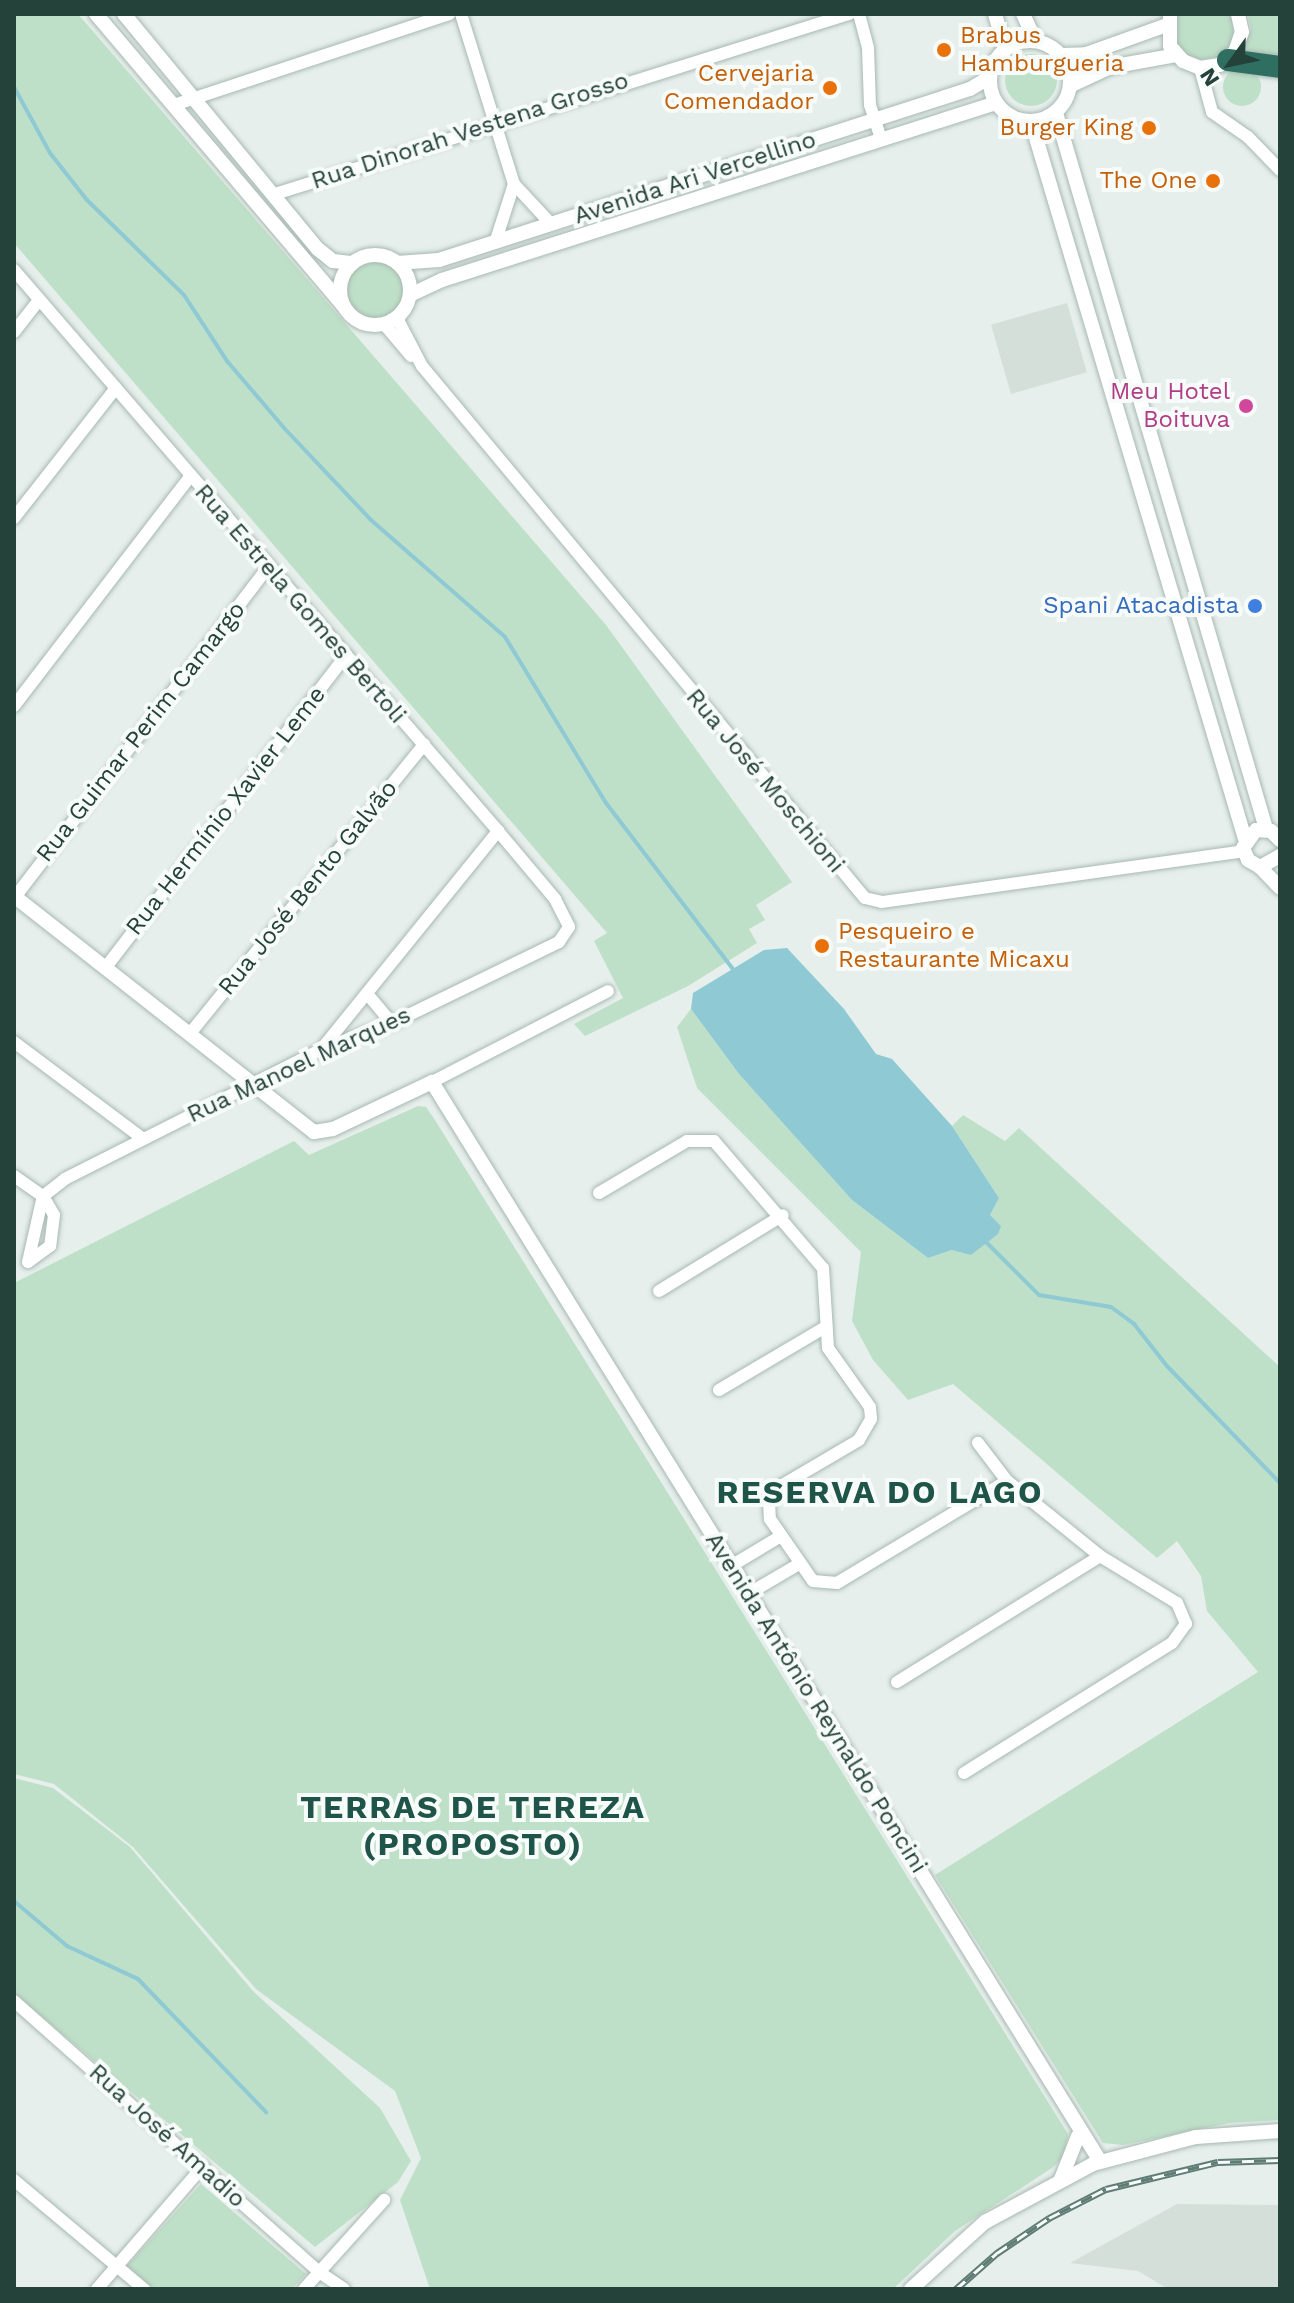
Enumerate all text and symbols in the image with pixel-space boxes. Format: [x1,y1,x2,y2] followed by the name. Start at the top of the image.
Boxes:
[960,22,1124,78] place label: Brabus Hamburgueria
[1190,24,1270,104] north arrow
[935,41,953,59] marker: Brabus Hamburgueria
[664,60,814,116] place label: Cervejaria Comendador
[1195,64,1224,91] text: N
[307,66,633,196] street label: Rua Dinorah Vestena Grosso
[821,79,839,97] marker: Cervejaria Comendador
[999,114,1133,142] place label: Burger King
[1140,119,1158,137] marker: Burger King
[569,125,821,231] street label: Avenida Ari Vercellino
[1100,167,1197,195] place label: The One
[1204,172,1222,190] marker: The One
[1110,378,1230,434] place label: Meu Hotel Boituva
[1237,397,1255,415] marker: Meu Hotel Boituva
[188,478,412,730] street label: Rua Estrela Gomes Bertoli
[1042,592,1239,620] place label: Spani Atacadista
[30,596,252,868] street label: Rua Guimar Perim Camargo
[1246,597,1264,615] marker: Spani Atacadista
[120,680,332,942] street label: Rua Hermínio Xavier Leme
[679,683,851,879] street label: Rua José Moschioni
[212,774,404,1002] street label: Rua José Bento Galvão
[838,918,1070,974] place label: Pesqueiro e Restaurante Micaxu
[813,937,831,955] marker: Pesqueiro e Restaurante Micaxu
[182,1000,416,1130] street label: Rua Manoel Marques
[716,1473,1044,1511] district label: RESERVA DO LAGO
[698,1527,934,1879] street label: Avenida Antônio Reynaldo Poncini
[300,1789,646,1864] district label: TERRAS DE TEREZA (PROPOSTO)
[82,2057,252,2215] street label: Rua José Amadio

